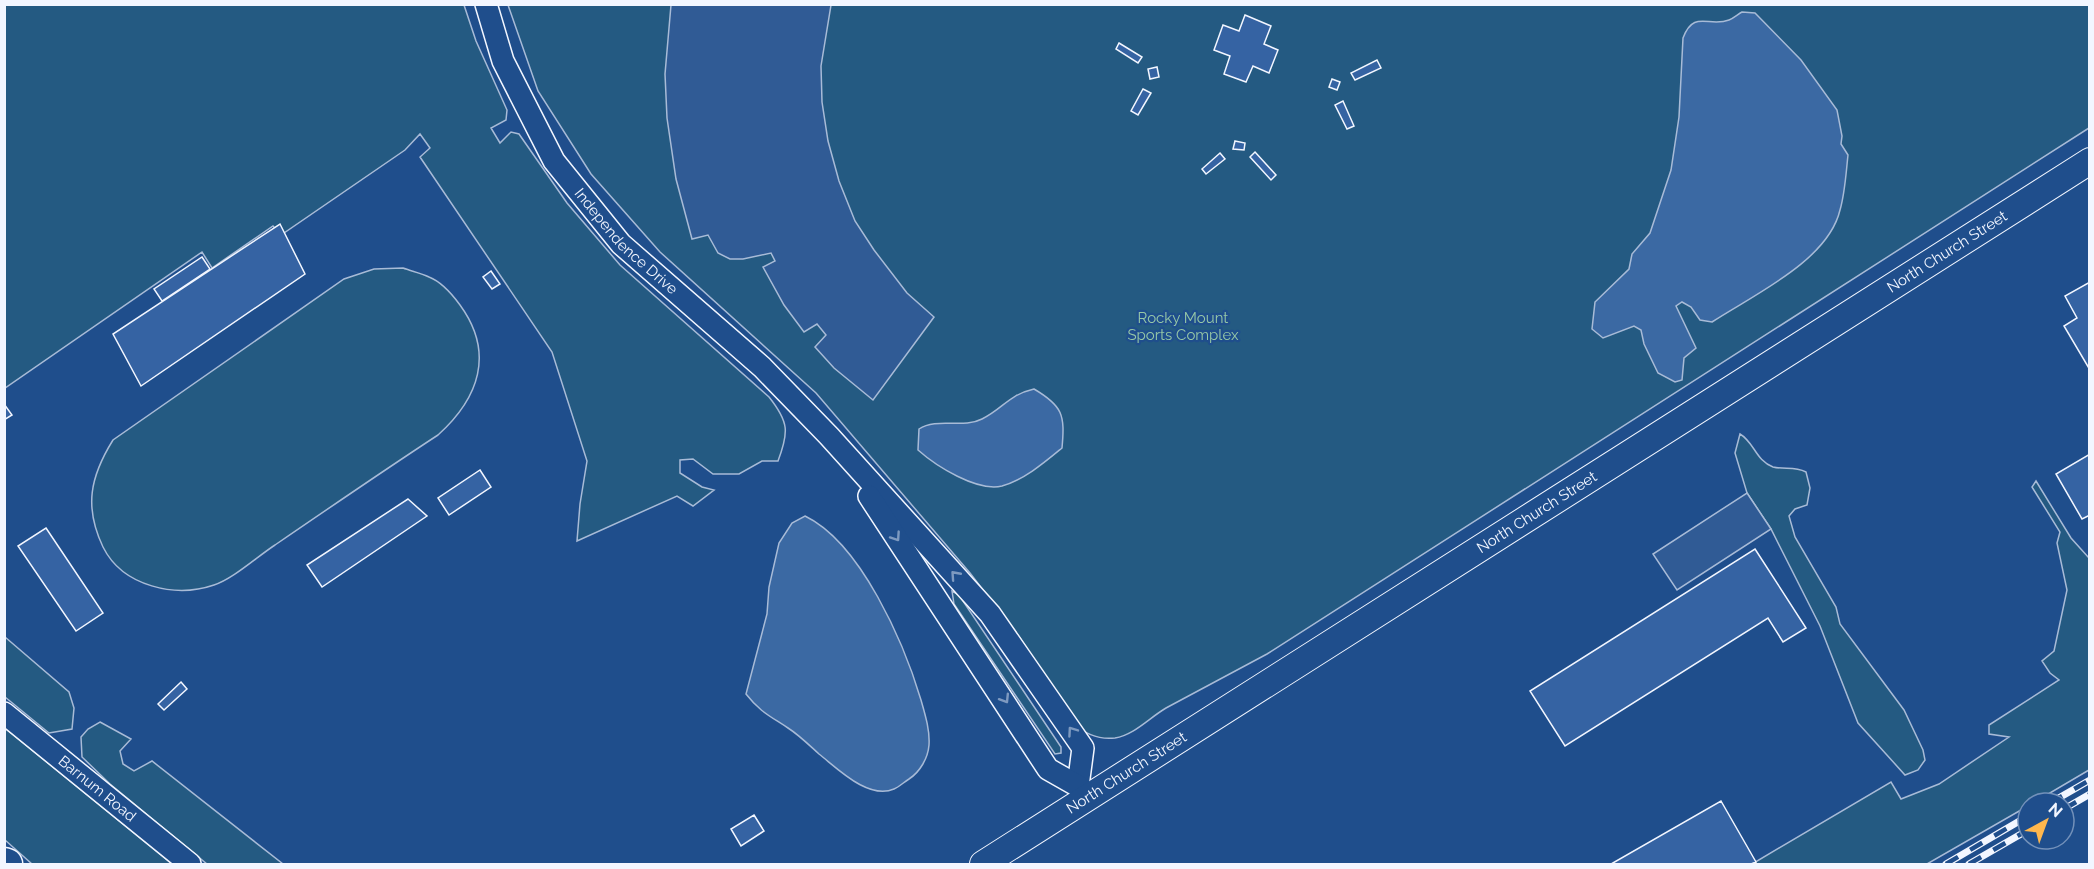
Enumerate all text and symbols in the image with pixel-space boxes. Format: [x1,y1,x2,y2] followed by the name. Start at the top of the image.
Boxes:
[571,185,681,298] street label: Independence Drive
[1884,207,2010,297] street label: North Church Street
[1127,309,1239,344] park label: Rocky Mount Sports Complex
[1473,468,1600,557] street label: North Church Street
[889,531,901,541] one-way arrow
[951,572,962,582] one-way arrow
[997,693,1009,703] one-way arrow
[1068,727,1079,738] one-way arrow
[1063,728,1190,818] street label: North Church Street
[55,752,140,825] street label: Barnum Road
[2016,791,2076,851] north arrow
[2045,799,2066,821] text: N

